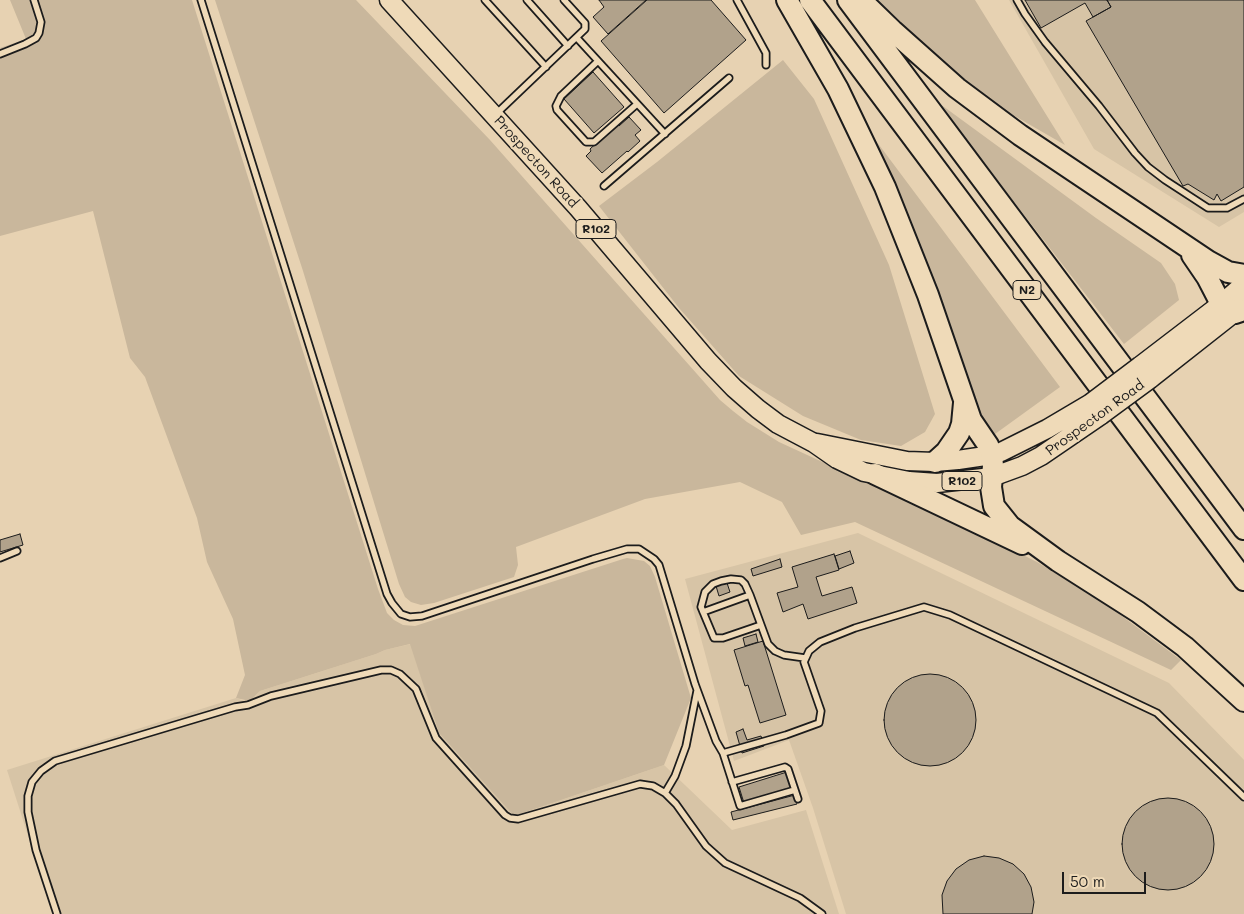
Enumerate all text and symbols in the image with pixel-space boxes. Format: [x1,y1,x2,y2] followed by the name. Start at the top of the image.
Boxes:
[490,113,582,211] street label: Prospecton Road
[576,220,616,238] road number: R102
[1013,280,1041,300] road number: N2
[1042,377,1148,459] street label: Prospecton Road
[942,472,982,491] road number: R102
[1064,862,1148,894] scale bar
[1070,871,1105,891] text: 50 m

